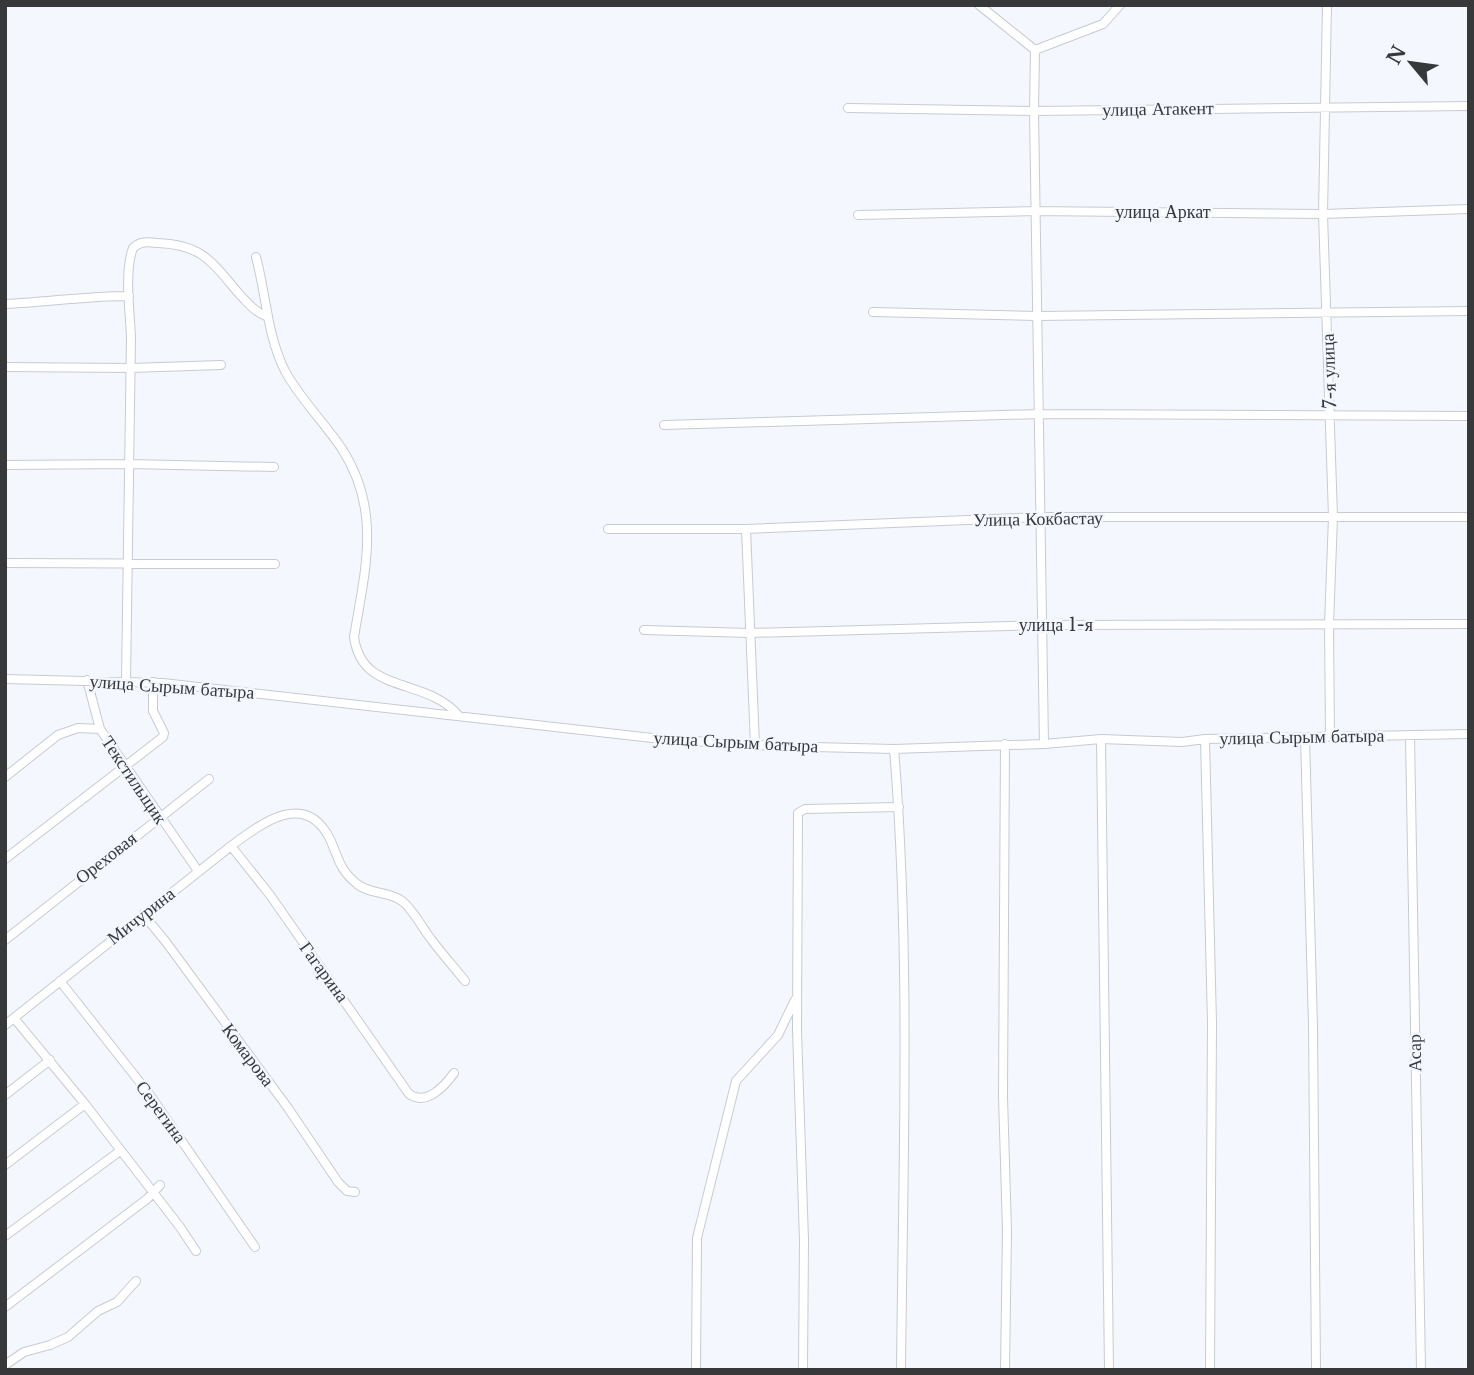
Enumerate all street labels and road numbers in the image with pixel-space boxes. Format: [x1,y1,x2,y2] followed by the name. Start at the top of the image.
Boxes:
[1102,97,1214,121] street label: улица Атакент
[1115,201,1211,223] street label: улица Аркат
[1317,333,1341,409] street label: 7-я улица
[973,507,1103,531] street label: Улица Кокбастау
[1019,614,1093,636] street label: улица 1-я
[89,670,255,704] street label: улица Сырым батыра
[1219,725,1385,749] street label: улица Сырым батыра
[653,727,819,757] street label: улица Сырым батыра
[96,732,172,828] street label: Текстильщик
[71,827,141,889] street label: Ореховая
[103,883,179,949] street label: Мичурина
[295,937,353,1007] street label: Гагарина
[217,1019,279,1091] street label: Комарова
[1404,1034,1426,1072] street label: Асар
[131,1076,191,1148] street label: Серегина

